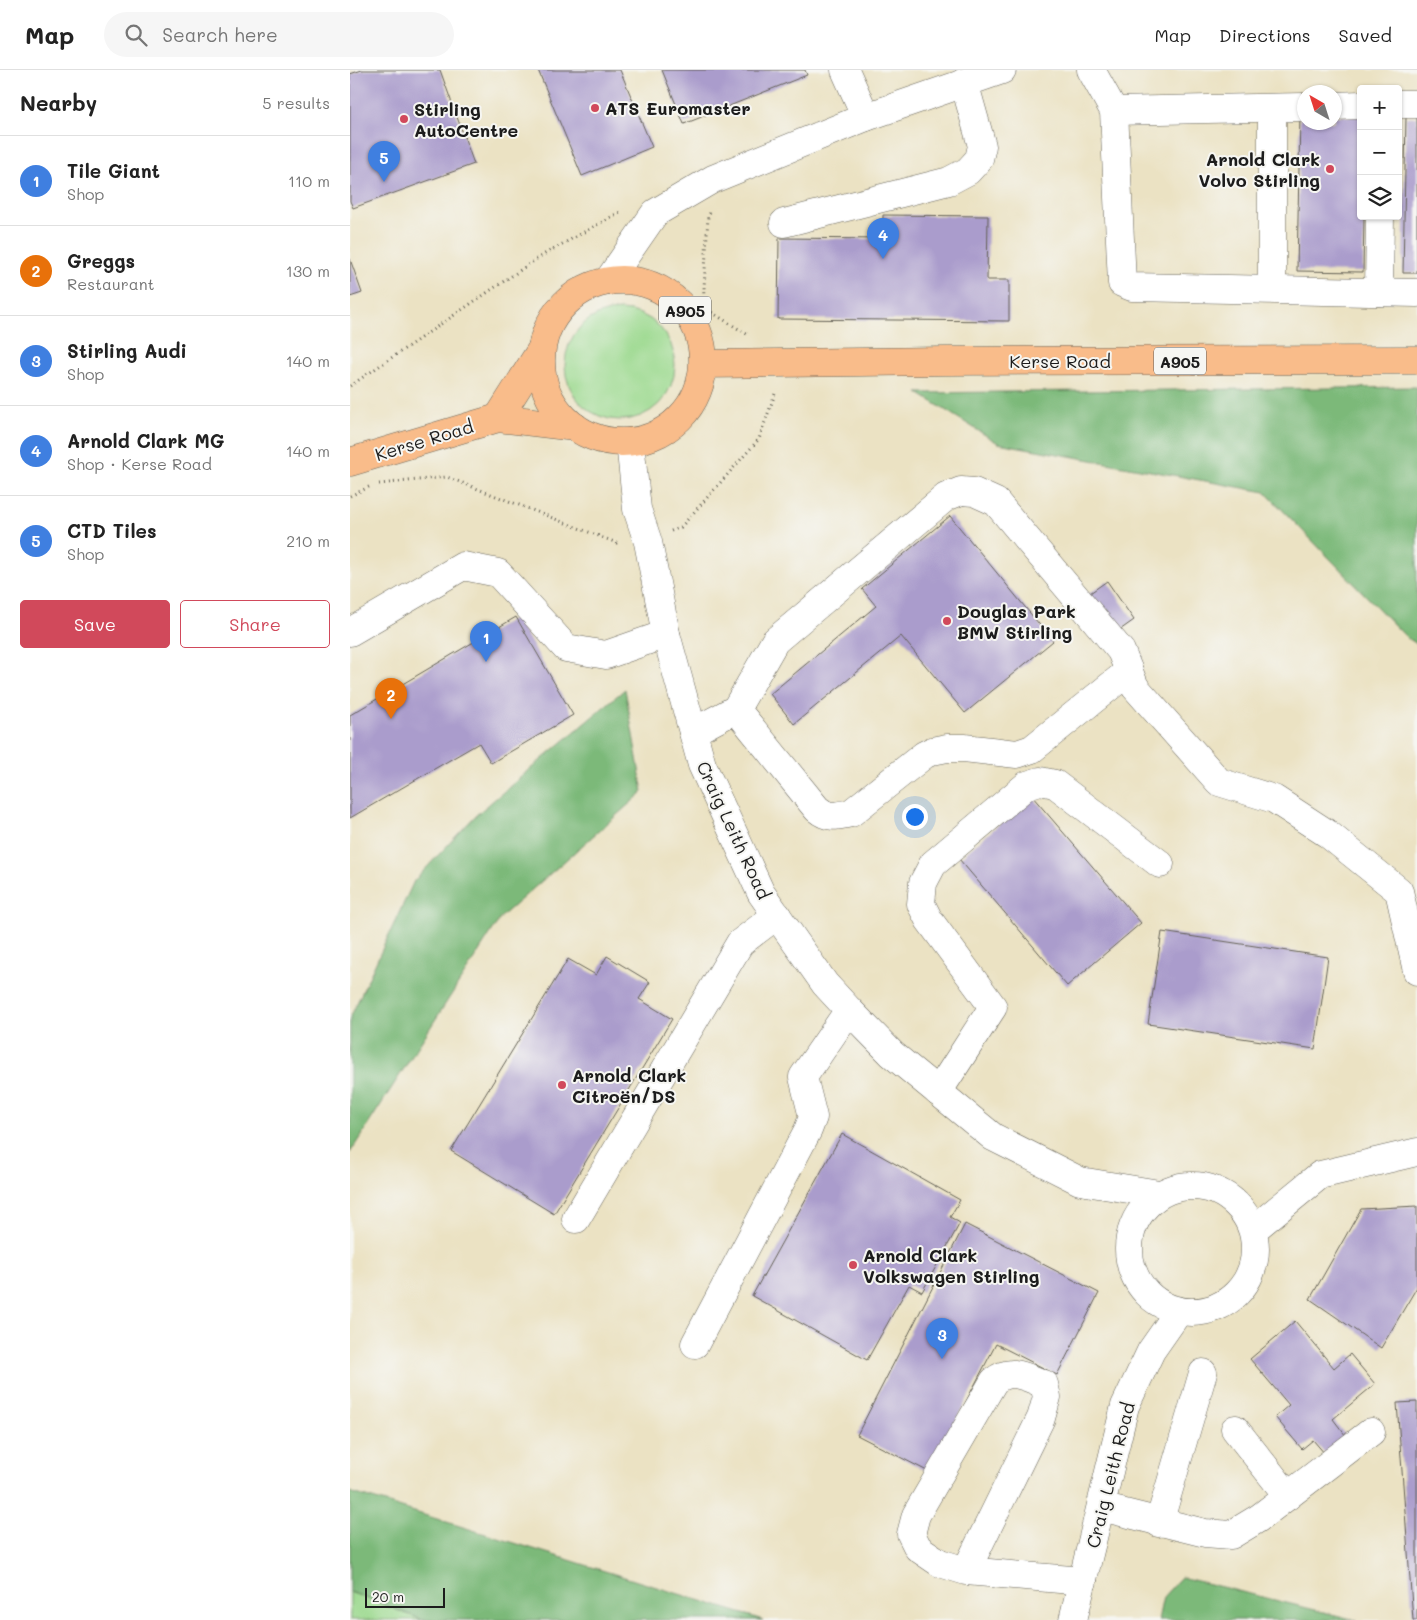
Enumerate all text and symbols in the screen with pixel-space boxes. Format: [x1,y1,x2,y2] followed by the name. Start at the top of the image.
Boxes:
[104,12,454,57] search box
[25,19,74,50] text: Map
[122,21,150,49] icon: search
[162,22,278,47] text: Search here
[1154,23,1191,47] text: Map
[1219,23,1311,47] text: Directions
[1339,23,1392,47] text: Saved
[1297,85,1342,130] north arrow
[1357,85,1402,220] map controls
[1357,85,1402,130] button: +
[20,89,97,116] text: Nearby
[262,92,330,113] text: 5 results
[605,96,751,120] place label: ATS Euromaster
[414,97,519,142] place label: Stirling AutoCentre
[589,102,601,114] marker: ATS Euromaster
[398,113,410,125] marker: Stirling AutoCentre
[1357,130,1402,175] button: −
[368,141,400,182] pin: 5
[1198,147,1320,192] place label: Arnold Clark Volvo Stirling
[67,158,160,183] text: Tile Giant
[1324,163,1336,175] marker: Arnold Clark Volvo Stirling
[32,170,40,191] text: 1
[288,170,330,191] text: 110 m
[1357,175,1402,220] button: layers
[67,183,104,204] text: Shop
[867,218,899,259] pin: 4
[67,248,135,273] text: Greggs
[32,260,40,281] text: 2
[286,260,330,281] text: 130 m
[67,273,155,294] text: Restaurant
[659,296,711,324] road number: A905
[67,338,187,363] text: Stirling Audi
[1154,348,1206,374] road number: A905
[1009,349,1111,373] street label: Kerse Road
[31,350,41,371] text: 3
[286,350,330,371] text: 140 m
[67,363,104,384] text: Shop
[372,414,476,466] street label: Kerse Road
[67,428,224,453] text: Arnold Clark MG
[31,440,41,461] text: 4
[286,440,330,461] text: 140 m
[67,453,212,474] text: Shop · Kerse Road
[67,518,156,543] text: CTD Tiles
[31,530,41,551] text: 5
[286,530,330,551] text: 210 m
[67,543,104,564] text: Shop
[957,599,1076,644] place label: Douglas Park BMW Stirling
[20,600,170,648] button: Save
[180,600,330,648] button: Share
[941,615,953,627] marker: Douglas Park BMW Stirling
[470,621,502,662] pin: 1
[375,678,407,719] pin: 2
[692,757,776,903] street label: Craig Leith Road
[902,804,928,830] your location
[572,1063,686,1108] place label: Arnold Clark Citroën/DS
[556,1079,568,1091] marker: Arnold Clark Citroën/DS
[863,1243,1040,1288] place label: Arnold Clark Volkswagen Stirling
[847,1259,859,1271] marker: Arnold Clark Volkswagen Stirling
[926,1318,958,1359] pin: 3
[1080,1400,1140,1550] street label: Craig Leith Road
[365,1585,445,1608] scale bar
[372,1587,404,1606] text: 20 m

